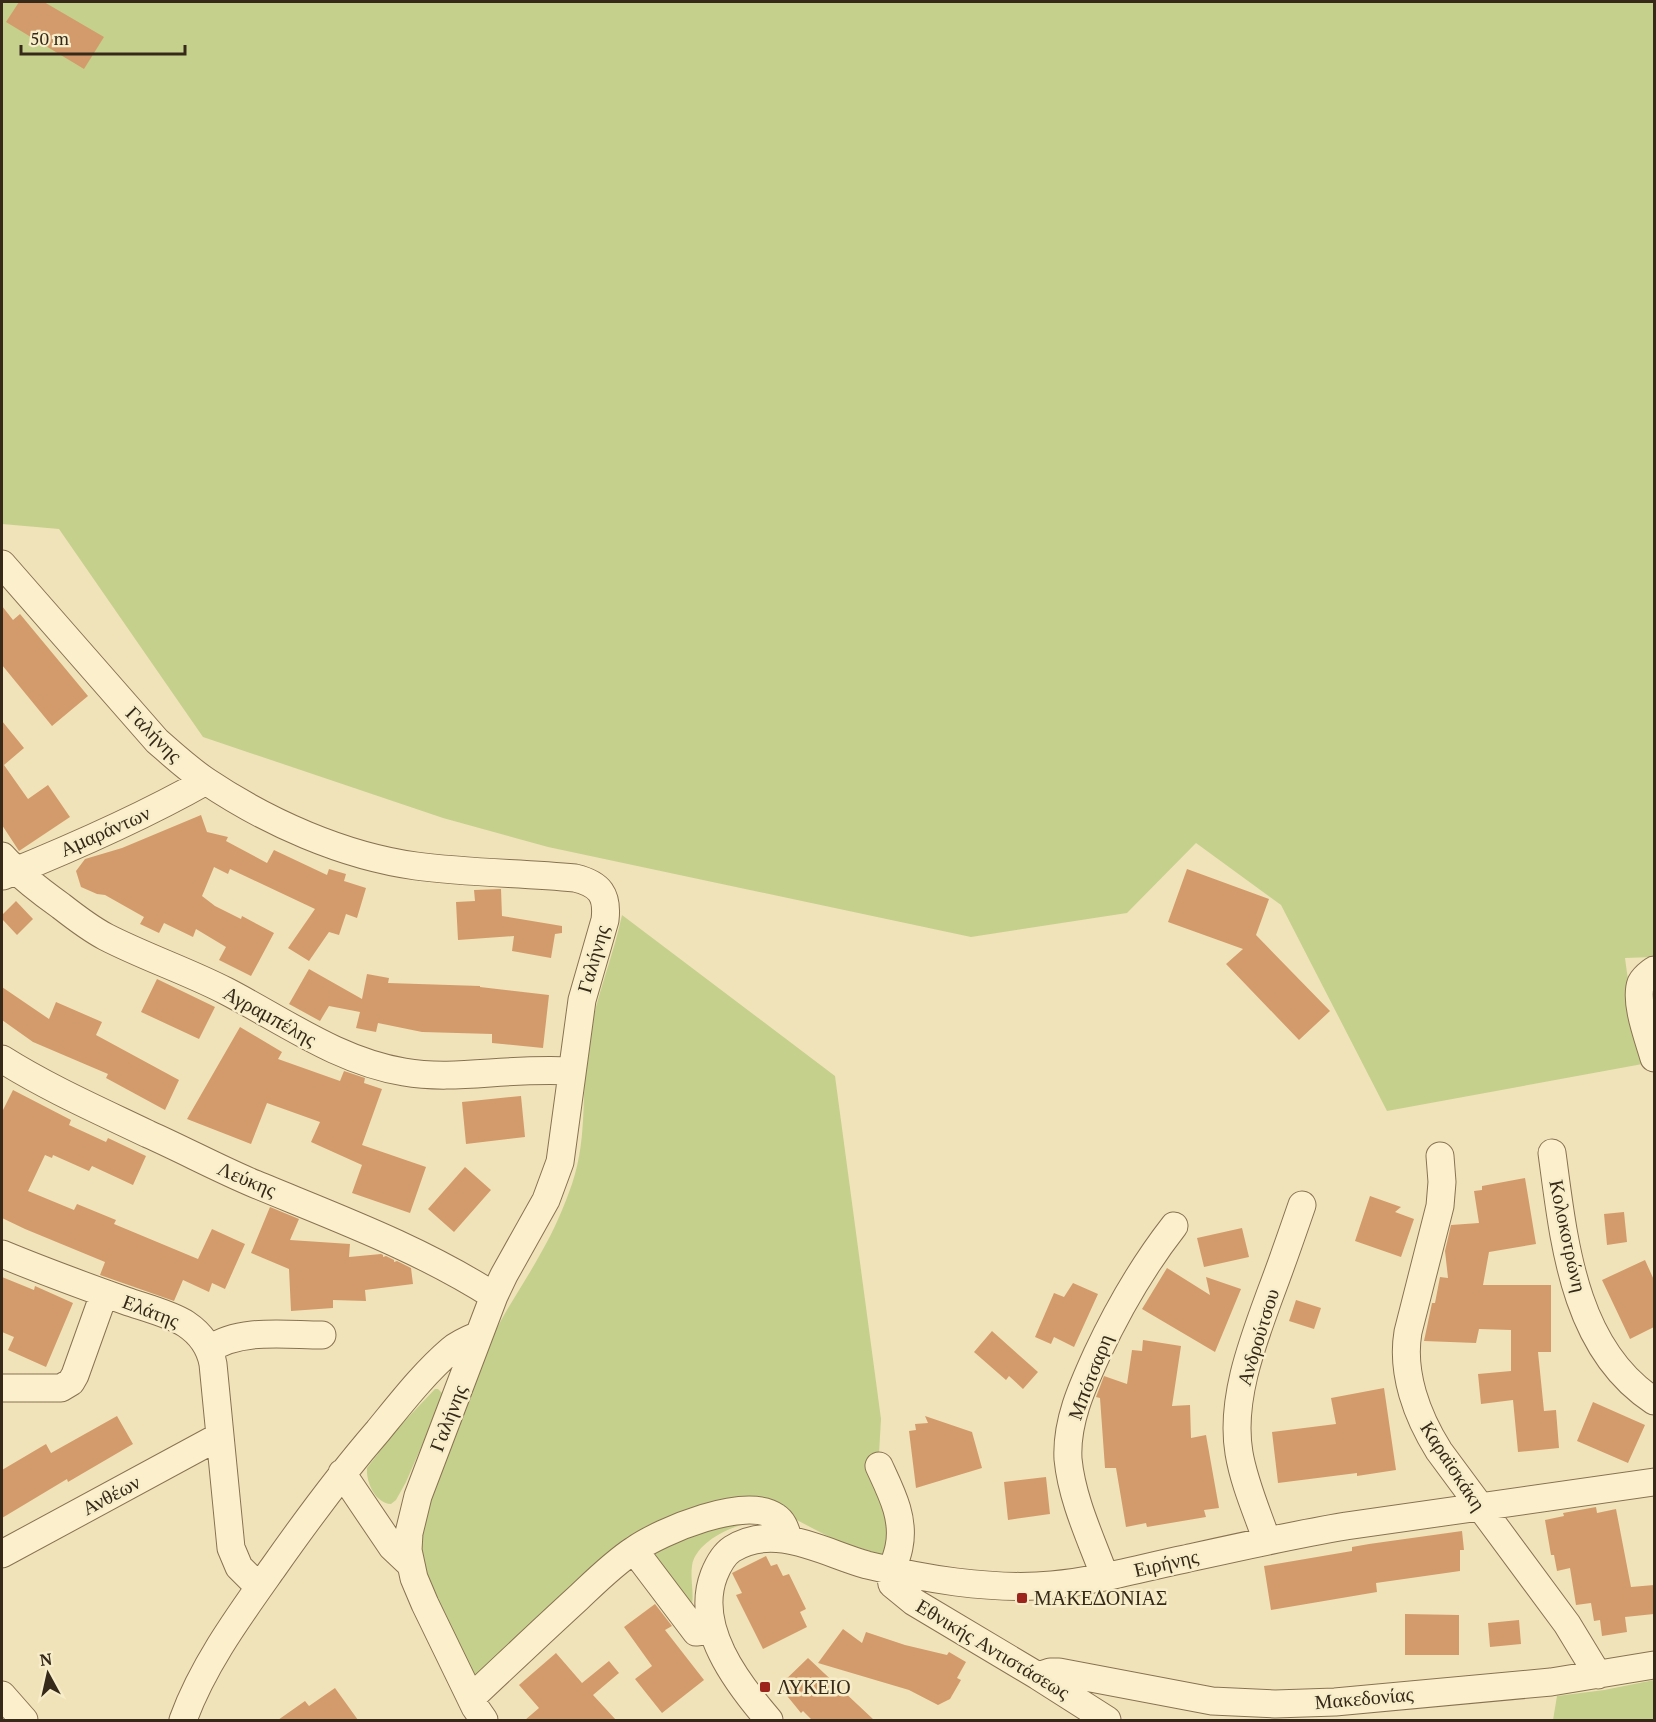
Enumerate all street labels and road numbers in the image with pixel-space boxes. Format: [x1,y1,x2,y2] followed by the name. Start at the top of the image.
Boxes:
[120,700,189,768] street label: Γαλήνης
[55,799,154,862] street label: Αμαράντων
[570,922,615,996] street label: Γαλήνης
[219,979,322,1052] street label: Αγραμπέλης
[214,1154,281,1203] street label: Λεύκης
[1543,1177,1594,1295] street label: Κολοκοτρώνη
[1230,1285,1285,1389] street label: Ανδρούτσου
[119,1287,184,1334] street label: Ελάτης
[1061,1330,1118,1424] street label: Μπότσαρη
[422,1380,473,1455] street label: Γαλήνης
[1414,1416,1492,1516] street label: Καραϊσκάκη
[77,1468,145,1521] street label: Ανθέων
[1131,1542,1201,1583] street label: Ειρήνης
[912,1592,1075,1705] street label: Εθνικής Αντιστάσεως
[1313,1680,1415,1715] street label: Μακεδονίας

